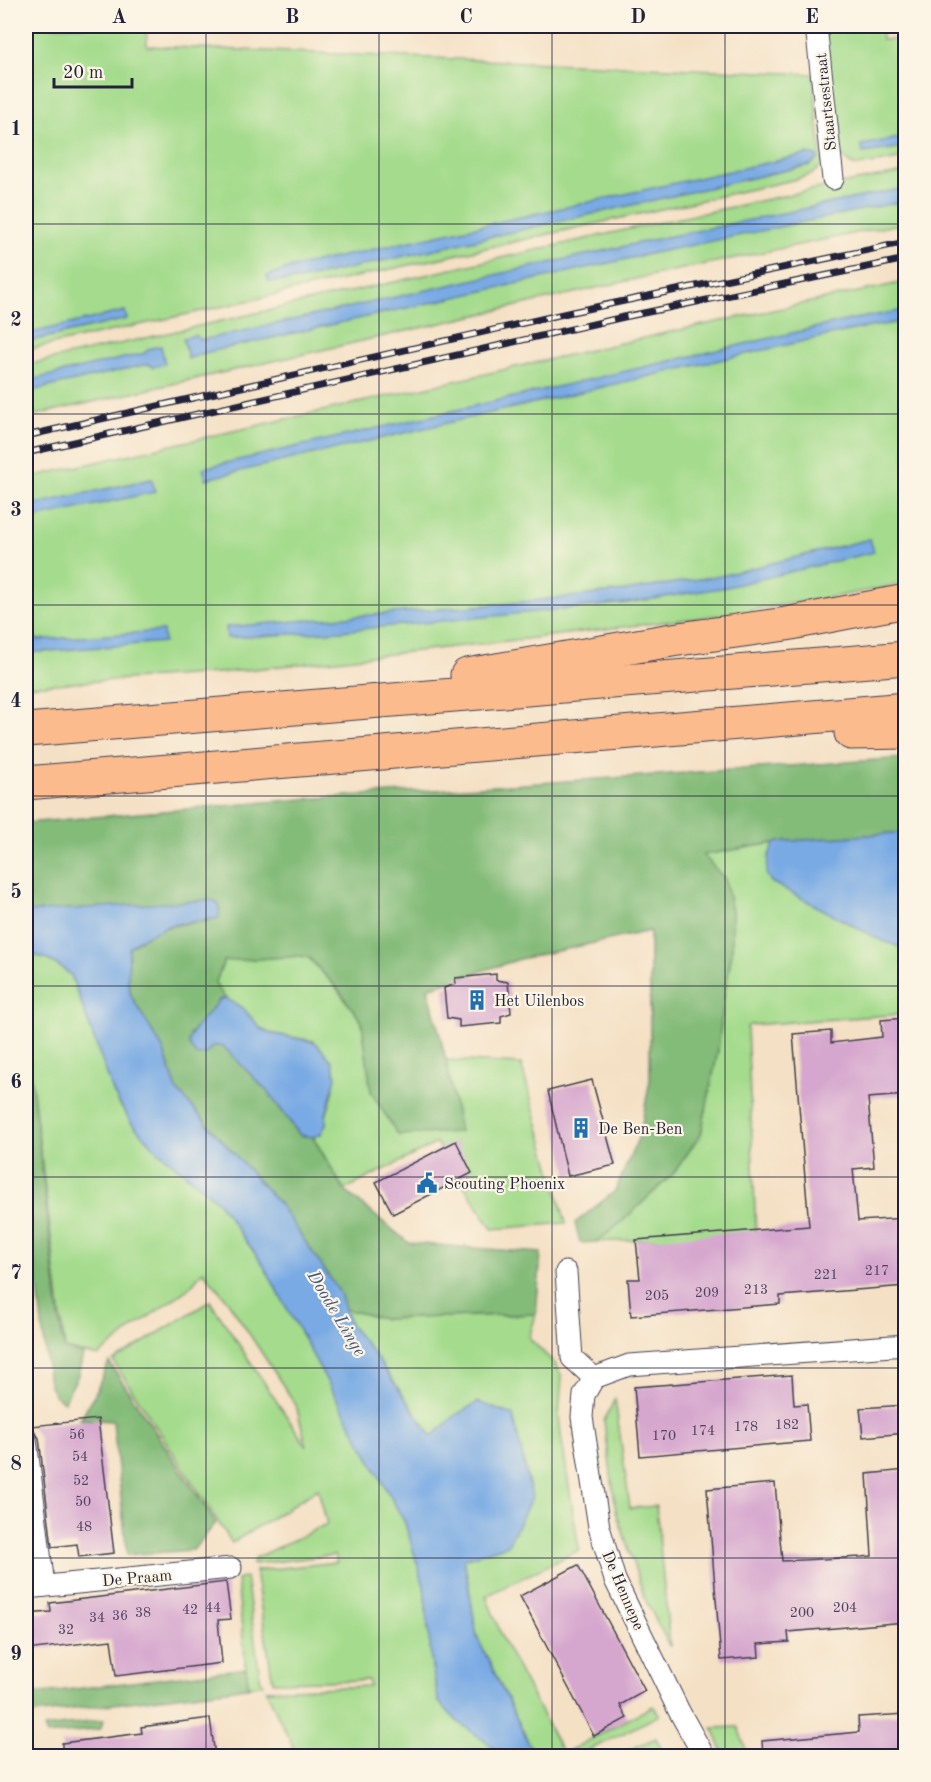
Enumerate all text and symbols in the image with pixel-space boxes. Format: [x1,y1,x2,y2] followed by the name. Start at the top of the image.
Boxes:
[111,8,127,28] text: A
[285,8,299,28] text: B
[459,8,473,28] text: C
[630,8,646,28] text: D
[805,8,819,28] text: E
[54,51,132,89] scale bar
[814,52,840,152] street label: Staartsestraat
[63,64,103,82] text: 20 m
[10,120,22,140] text: 1
[10,311,22,331] text: 2
[10,501,22,521] text: 3
[10,692,22,712] text: 4
[10,882,22,903] text: 5
[465,988,489,1012] building icon: Het Uilenbos
[494,994,584,1010] place label: Het Uilenbos
[10,1073,22,1093] text: 6
[569,1116,593,1140] building icon: De Ben-Ben
[598,1122,683,1138] place label: De Ben-Ben
[415,1171,439,1195] public building icon: Scouting Phoenix
[444,1177,565,1193] place label: Scouting Phoenix
[10,1264,22,1284] text: 7
[865,1264,889,1278] house number: 217
[303,1267,369,1360] water label: Doode Linge
[814,1268,838,1282] house number: 221
[744,1283,768,1297] house number: 213
[695,1286,719,1300] house number: 209
[645,1289,669,1303] house number: 205
[775,1418,799,1432] house number: 182
[734,1420,758,1434] house number: 178
[691,1424,715,1438] house number: 174
[69,1428,85,1442] house number: 56
[652,1429,676,1443] house number: 170
[72,1450,88,1464] house number: 54
[10,1455,22,1475] text: 8
[73,1474,89,1488] house number: 52
[75,1495,91,1509] house number: 50
[76,1520,92,1534] house number: 48
[598,1549,646,1633] street label: De Hennepe
[101,1568,173,1590] street label: De Praam
[205,1601,221,1615] house number: 44
[833,1601,857,1615] house number: 204
[182,1603,198,1617] house number: 42
[135,1606,151,1620] house number: 38
[790,1606,814,1620] house number: 200
[112,1609,128,1623] house number: 36
[89,1611,105,1625] house number: 34
[58,1623,74,1637] house number: 32
[10,1645,22,1665] text: 9

